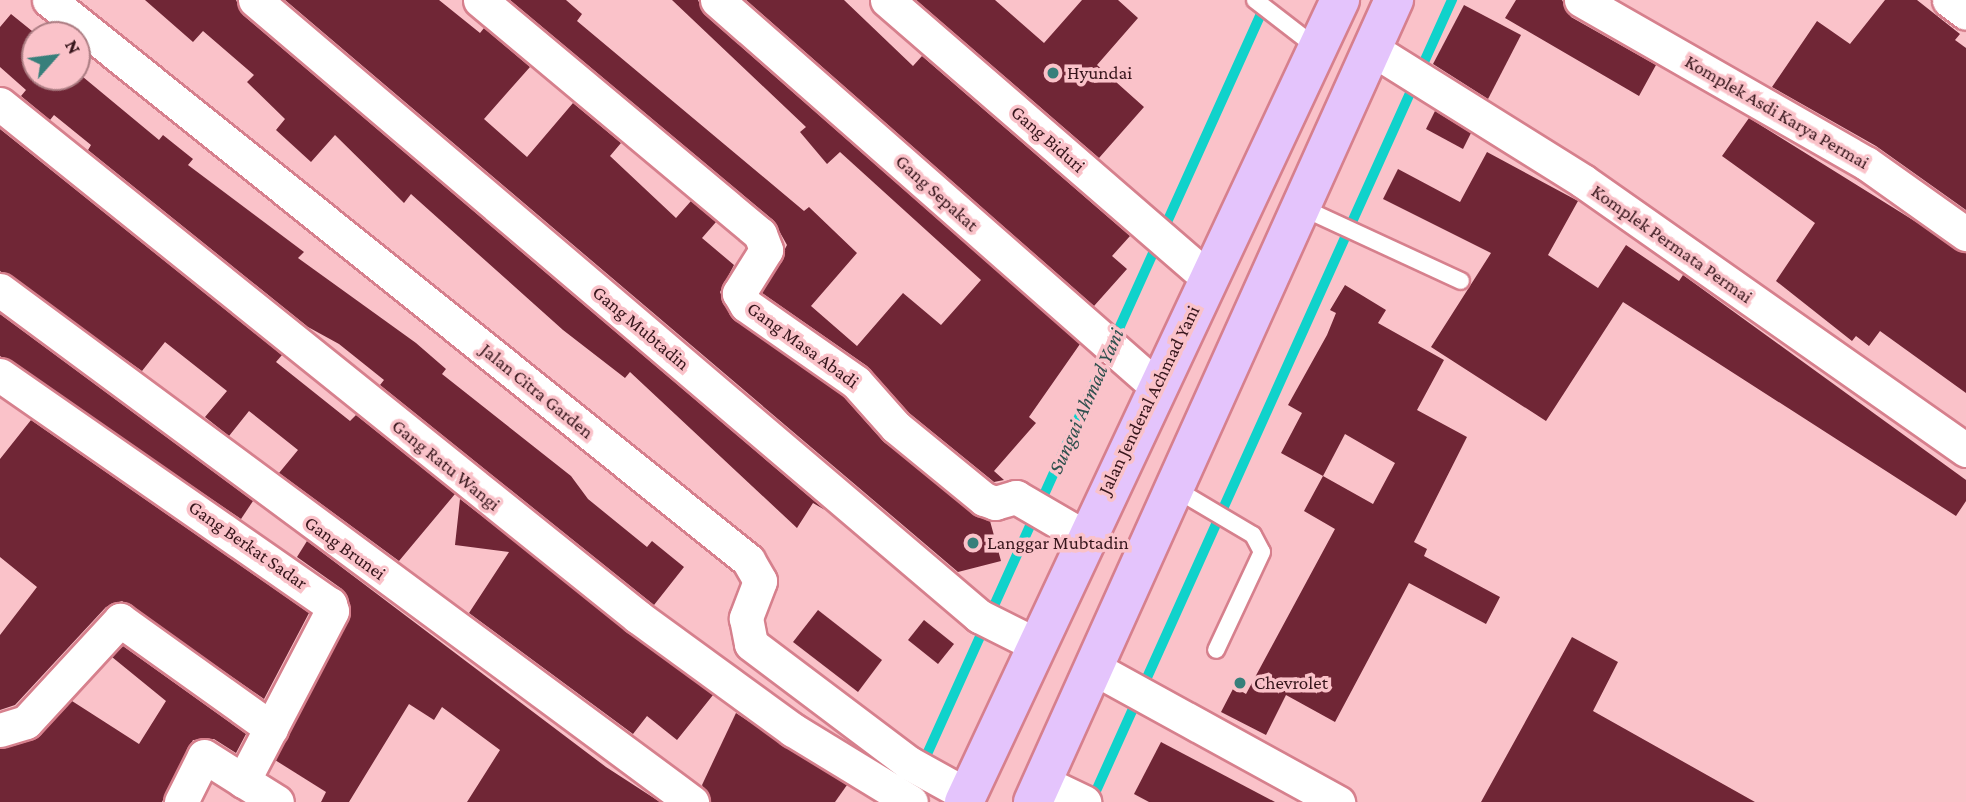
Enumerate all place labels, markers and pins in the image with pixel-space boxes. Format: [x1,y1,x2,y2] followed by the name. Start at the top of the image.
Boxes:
[1067,62,1132,84] place label: Hyundai
[1045,65,1061,81] marker: Hyundai
[987,532,1129,554] place label: Langgar Mubtadin
[965,535,981,551] marker: Langgar Mubtadin
[1254,672,1328,694] place label: Chevrolet
[1232,675,1248,691] marker: Chevrolet

